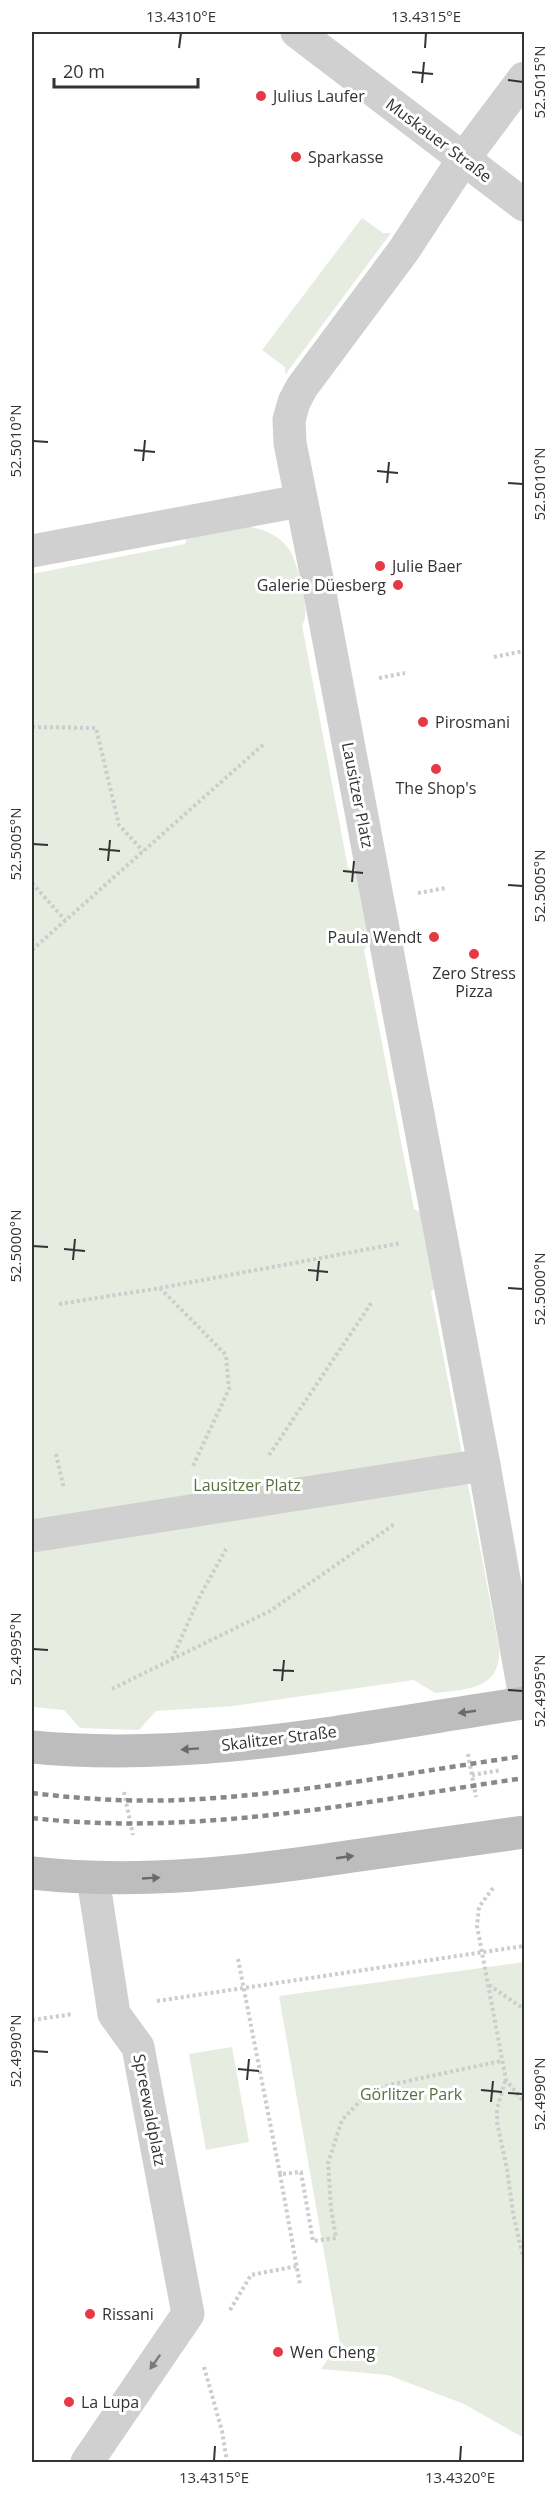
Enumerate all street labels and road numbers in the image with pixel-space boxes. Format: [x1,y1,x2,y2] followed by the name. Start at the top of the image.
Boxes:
[381,93,497,187] street label: Muskauer Straße
[337,740,379,850] street label: Lausitzer Platz
[220,1720,338,1756] street label: Skalitzer Straße
[128,2052,172,2168] street label: Spreewaldplatz

